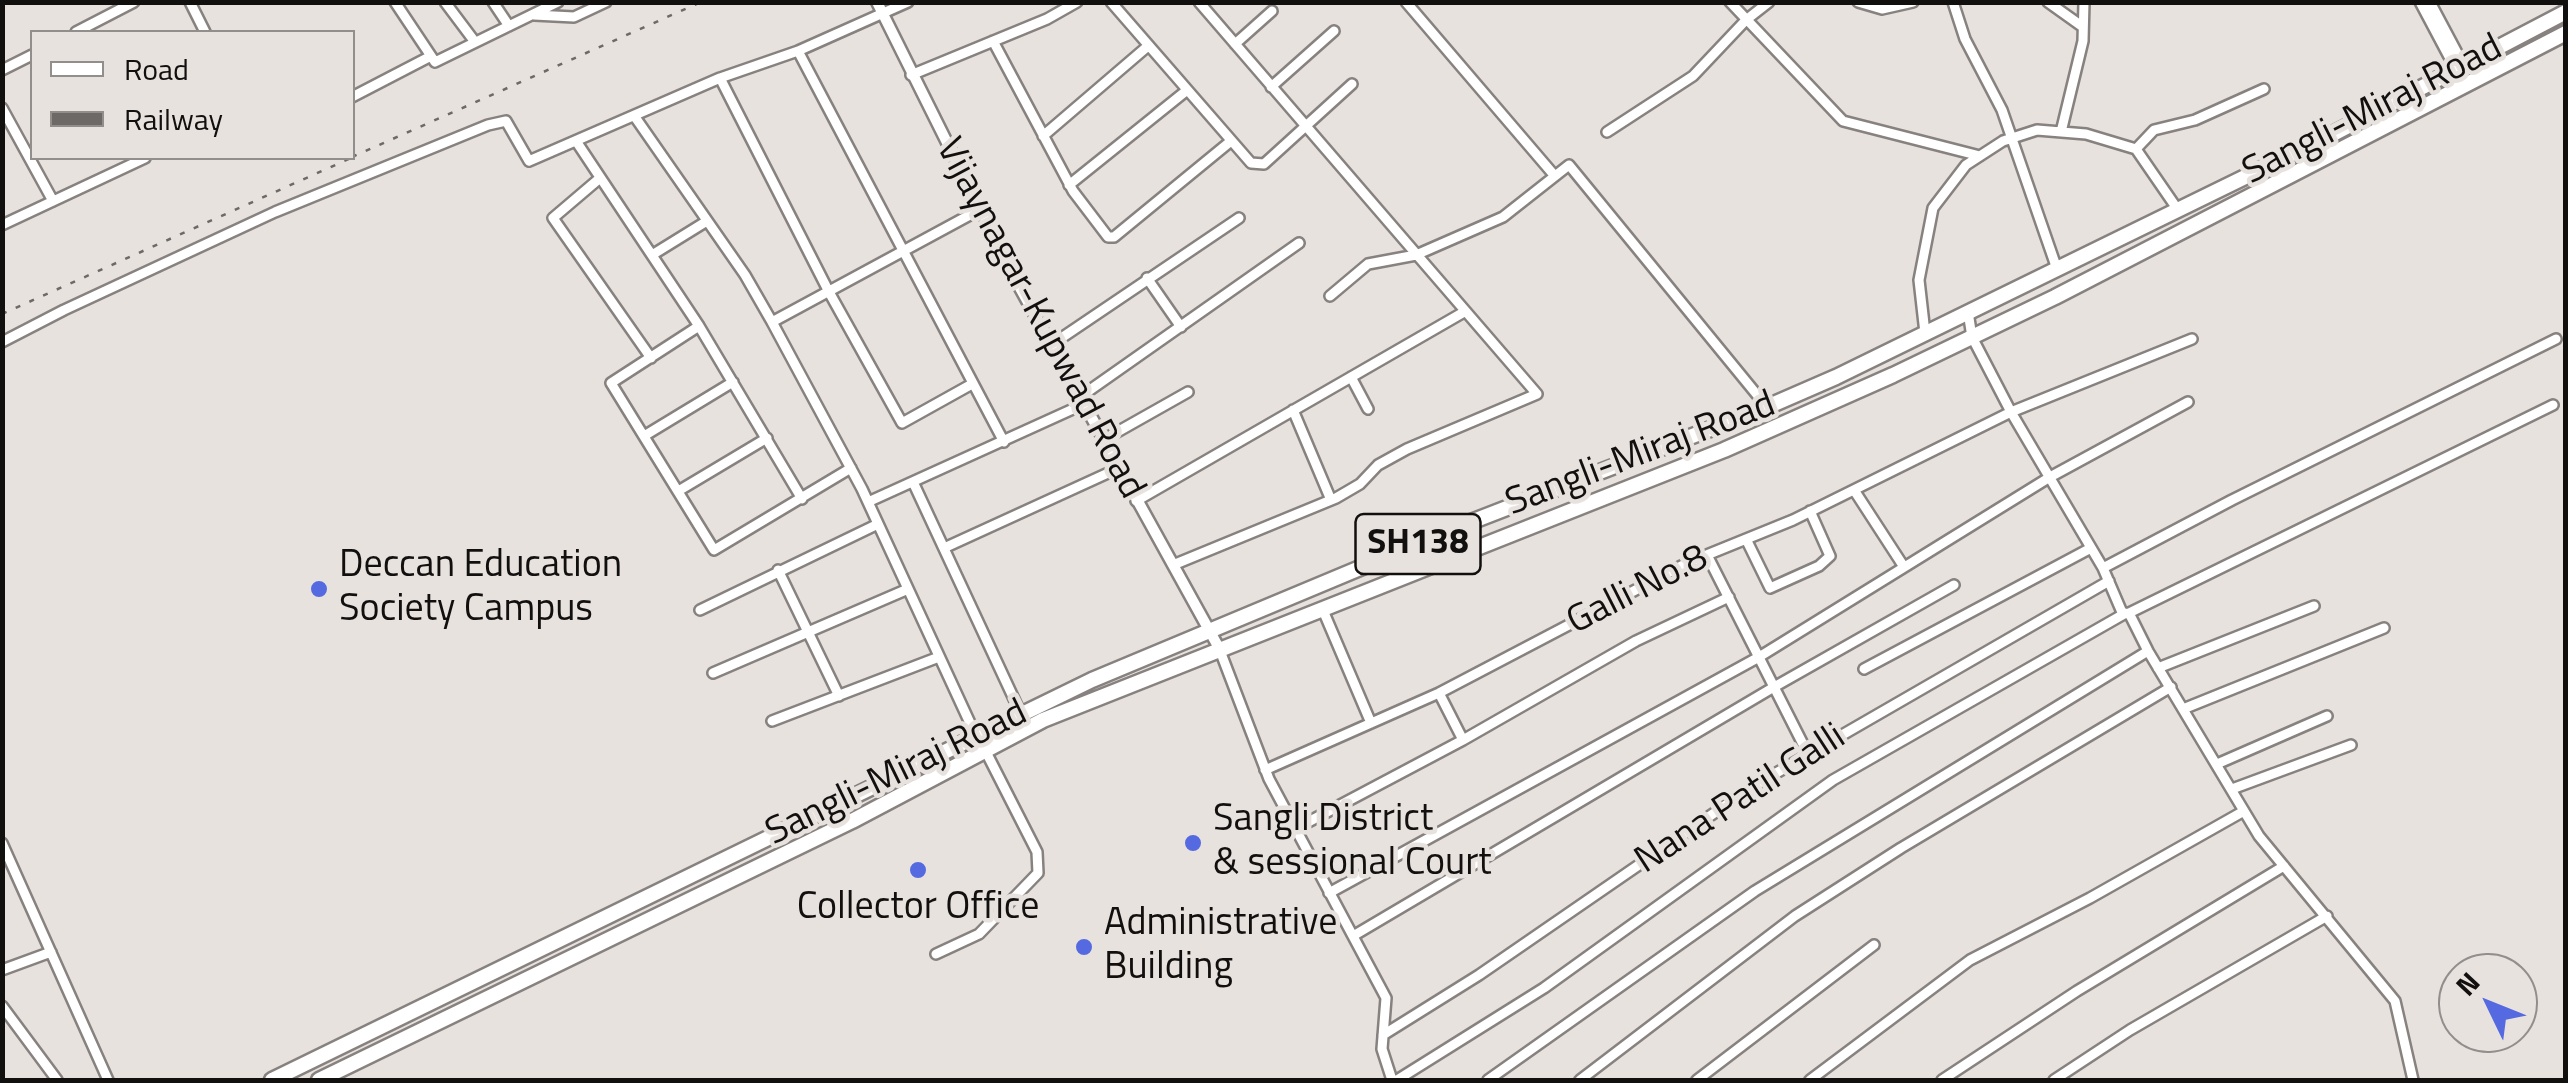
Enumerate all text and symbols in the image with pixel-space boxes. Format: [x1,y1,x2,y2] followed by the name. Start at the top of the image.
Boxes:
[2236,26,2510,196] street label: Sangli-Miraj Road
[30,30,355,160] legend
[124,46,189,92] text: Road
[124,96,223,142] text: Railway
[925,131,1153,507] street label: Vijaynagar-Kupwad Road
[1500,383,1782,527] street label: Sangli-Miraj Road
[1356,514,1480,574] road number: SH138
[1560,536,1716,646] street label: Galli No.8
[339,544,622,634] place label: Deccan Education Society Campus
[308,578,330,600] marker: Deccan Education Society Campus
[759,691,1035,857] street label: Sangli-Miraj Road
[1628,715,1854,885] street label: Nana Patil Galli
[1213,798,1492,888] place label: Sangli District & sessional Court
[1182,832,1204,854] marker: Sangli District & sessional Court
[907,859,929,881] marker: Collector Office
[797,886,1039,932] place label: Collector Office
[1104,902,1337,992] place label: Administrative Building
[1073,936,1095,958] marker: Administrative Building
[2438,953,2538,1053] north arrow
[2445,962,2489,1005] text: N

